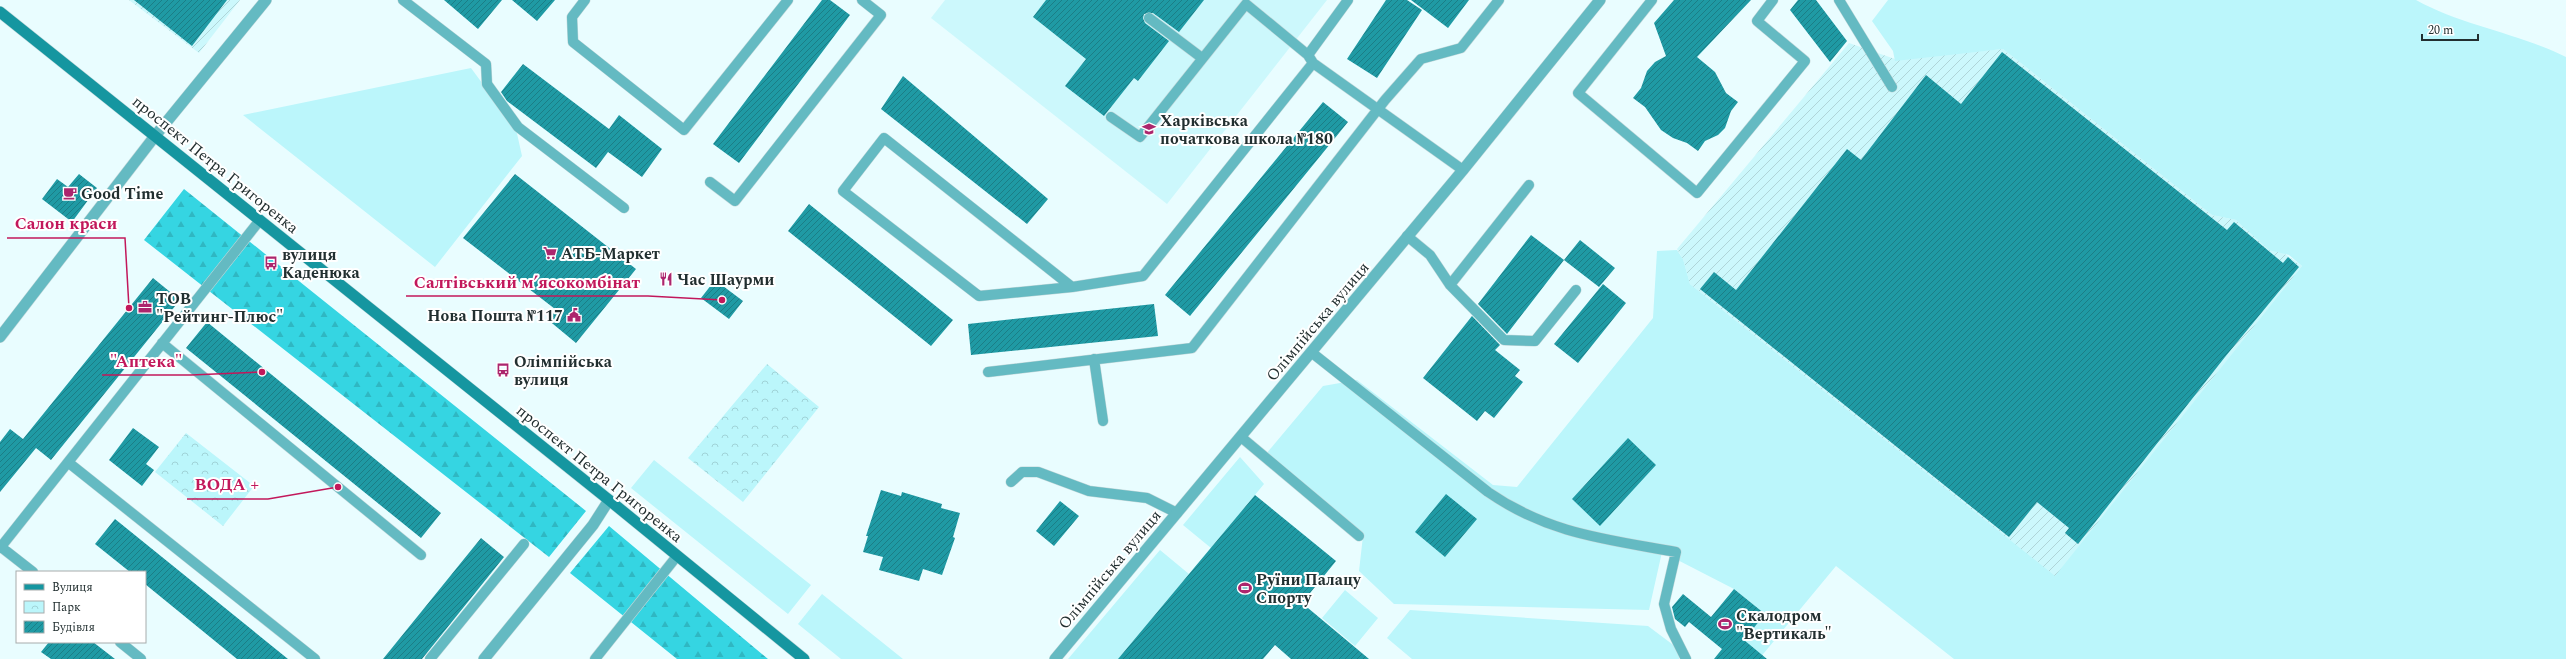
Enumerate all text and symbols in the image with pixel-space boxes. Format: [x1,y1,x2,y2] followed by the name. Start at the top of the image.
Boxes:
[2422,16,2478,42] scale bar
[2428,21,2453,40] text: 20 m
[127,90,304,240] street label: проспект Петра Григоренка
[1160,109,1333,151] place label: Харківська початкова школа №180
[1141,121,1157,137] school or university icon: Харківська початкова школа №180
[81,182,164,206] place label: Good Time
[62,185,78,201] cafe icon: Good Time
[7,209,125,238] callout: Салон краси
[15,211,117,237] text: Салон краси
[561,242,660,266] place label: АТБ-Маркет
[282,243,360,285] place label: вулиця Каденюка
[542,245,558,261] supermarket icon: АТБ-Маркет
[263,255,279,271] bus stop icon: вулиця Каденюка
[1260,257,1375,387] street label: Олімпійська вулиця
[406,267,648,296] callout: Салтівський мʼясокомбінат
[677,268,775,292] place label: Час Шаурми
[414,270,641,296] text: Салтівський мʼясокомбінат
[658,271,674,287] restaurant icon: Час Шаурми
[156,287,283,329] place label: ТОВ "Рейтинг-Плюс"
[137,299,153,315] office icon: ТОВ "Рейтинг-Плюс"
[427,304,563,328] place label: Нова Пошта №117
[566,307,582,323] public building icon: Нова Пошта №117
[102,346,191,375] callout: "Аптека"
[110,349,182,375] text: "Аптека"
[514,350,613,392] place label: Олімпійська вулиця
[495,362,511,378] bus stop icon: Олімпійська вулиця
[511,399,688,549] street label: проспект Петра Григоренка
[187,470,268,499] callout: ВОДА +
[195,472,259,498] text: ВОДА +
[1052,505,1167,635] street label: Олімпійська вулиця
[1256,568,1362,610] place label: Руїни Палацу Спорту
[16,571,146,643] legend
[52,578,93,597] text: Вулиця
[1237,580,1253,596] sports icon: Руїни Палацу Спорту
[52,598,81,617] text: Парк
[1736,604,1832,646] place label: Скалодром "Вертикаль"
[1717,616,1733,632] sports icon: Скалодром "Вертикаль"
[52,618,95,637] text: Будівля

